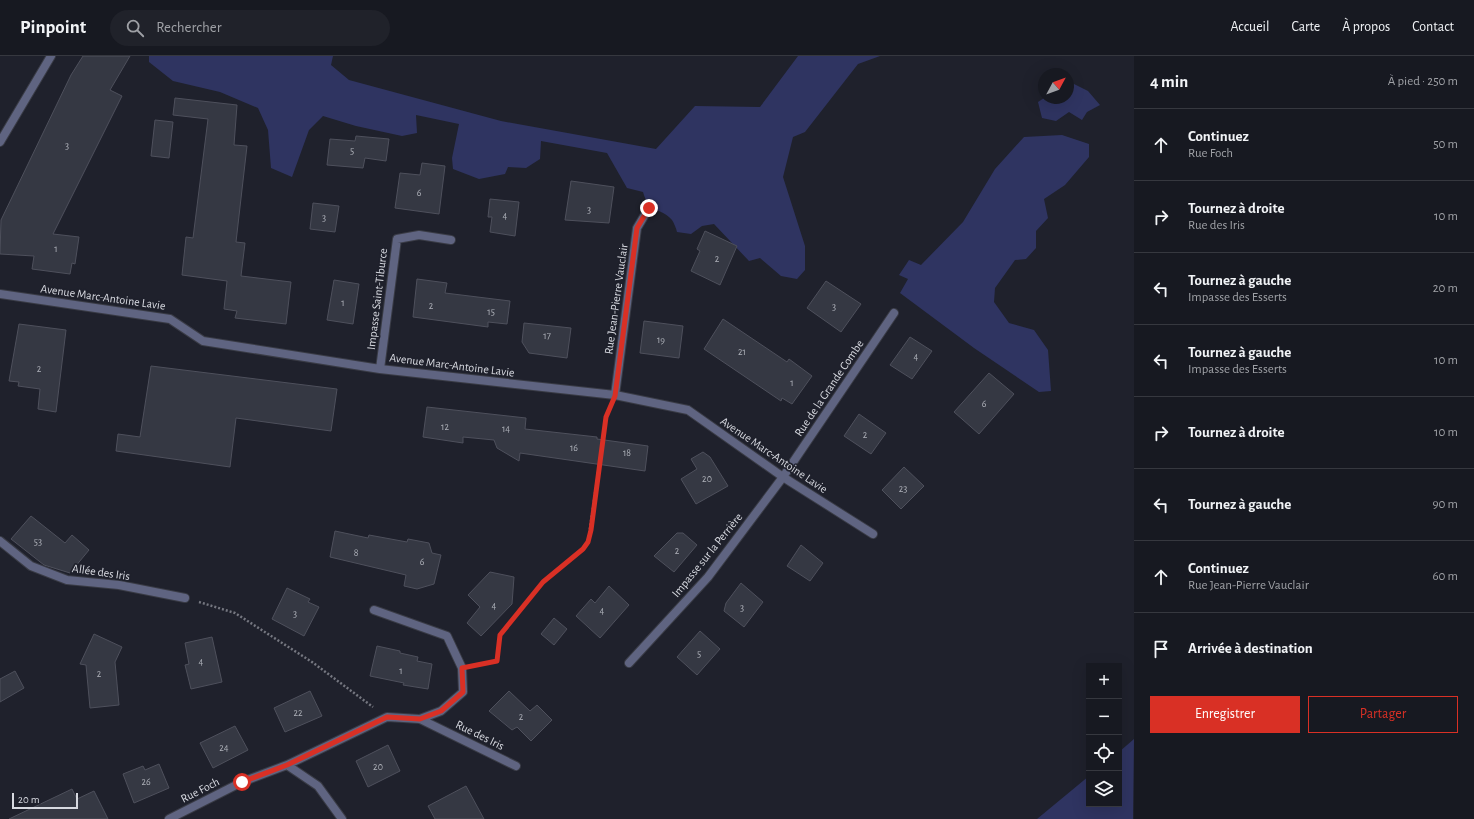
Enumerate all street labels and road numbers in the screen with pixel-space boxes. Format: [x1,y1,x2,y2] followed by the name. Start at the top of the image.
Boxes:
[602,243,630,355] street label: Rue Jean-Pierre Vauclair
[365,248,389,350] street label: Impasse Saint-Tiburce
[40,282,166,312] street label: Avenue Marc-Antoine Lavie
[792,338,866,438] street label: Rue de la Grande Combe
[389,351,515,379] street label: Avenue Marc-Antoine Lavie
[718,415,830,495] street label: Avenue Marc-Antoine Lavie
[669,511,745,599] street label: Impasse sur la Perrière
[71,562,131,582] street label: Allée des Iris
[454,718,506,752] street label: Rue des Iris
[179,775,221,805] street label: Rue Foch

